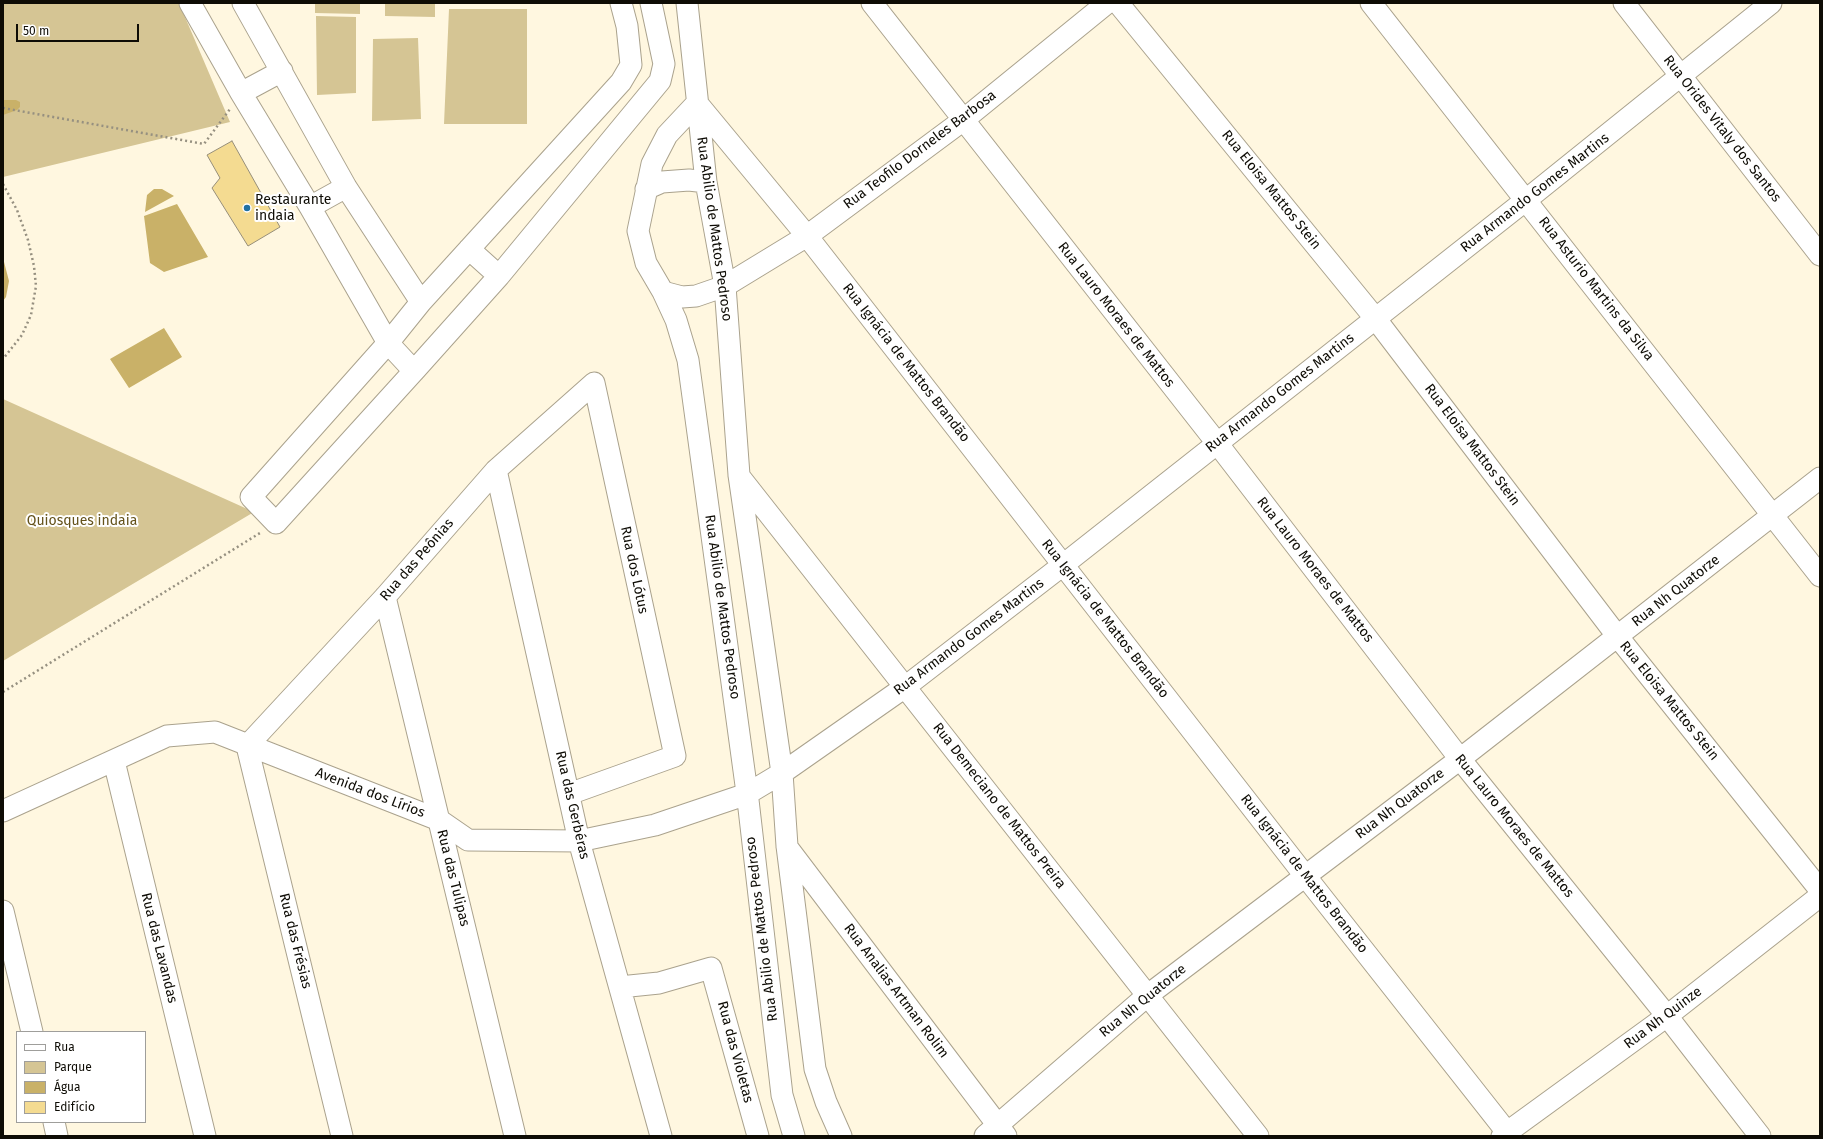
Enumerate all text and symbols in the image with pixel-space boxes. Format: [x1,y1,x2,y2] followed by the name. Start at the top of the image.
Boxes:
[18,16,141,42] scale bar
[23,24,49,38] text: 50 m
[1659,52,1785,206] street label: Rua Orides Vitaly dos Santos
[840,87,1000,213] street label: Rua Teofilo Dorneles Barbosa
[1218,127,1324,253] street label: Rua Eloisa Mattos Stein
[1457,130,1613,256] street label: Rua Armando Gomes Martins
[693,136,735,322] street label: Rua Abilio de Mattos Pedroso
[255,192,331,224] place label: Restaurante indaia
[242,203,252,213] marker: Restaurante indaia
[1535,214,1657,364] street label: Rua Asturio Martins da Silva
[1054,239,1178,391] street label: Rua Lauro Moraes de Mattos
[839,280,973,446] street label: Rua Ignácia de Mattos Brandão
[1202,330,1358,456] street label: Rua Armando Gomes Martins
[1421,381,1523,509] street label: Rua Eloisa Mattos Stein
[1253,494,1377,646] street label: Rua Lauro Moraes de Mattos
[27,513,137,529] park label: Quiosques indaia
[701,514,743,700] street label: Rua Abilio de Mattos Pedroso
[377,515,457,605] street label: Rua das Peônias
[617,525,651,615] street label: Rua dos Lótus
[1038,536,1172,702] street label: Rua Ignácia de Mattos Brandão
[1629,552,1723,630] street label: Rua Nh Quatorze
[890,575,1048,699] street label: Rua Armando Gomes Martins
[1616,638,1722,764] street label: Rua Eloisa Mattos Stein
[929,720,1069,892] street label: Rua Demeciano de Mattos Preira
[551,749,593,861] street label: Rua das Gerbéras
[1451,751,1577,901] street label: Rua Lauro Moraes de Mattos
[313,764,427,822] street label: Avenida dos Lírios
[1352,765,1448,843] street label: Rua Nh Quatorze
[1237,791,1371,957] street label: Rua Ignácia de Mattos Brandão
[433,828,473,928] street label: Rua das Tulipas
[742,836,782,1022] street label: Rua Abilio de Mattos Pedroso
[137,891,181,1005] street label: Rua das Lavandas
[275,892,315,990] street label: Rua das Frésias
[840,920,952,1062] street label: Rua Analias Artman Rolim
[1096,961,1190,1041] street label: Rua Nh Quatorze
[1621,983,1705,1053] street label: Rua Nh Quinze
[713,999,757,1105] street label: Rua das Violetas
[16,1031,146,1123] legend
[54,1040,75,1054] text: Rua
[54,1060,92,1074] text: Parque
[54,1080,81,1094] text: Água
[54,1100,95,1114] text: Edifício

